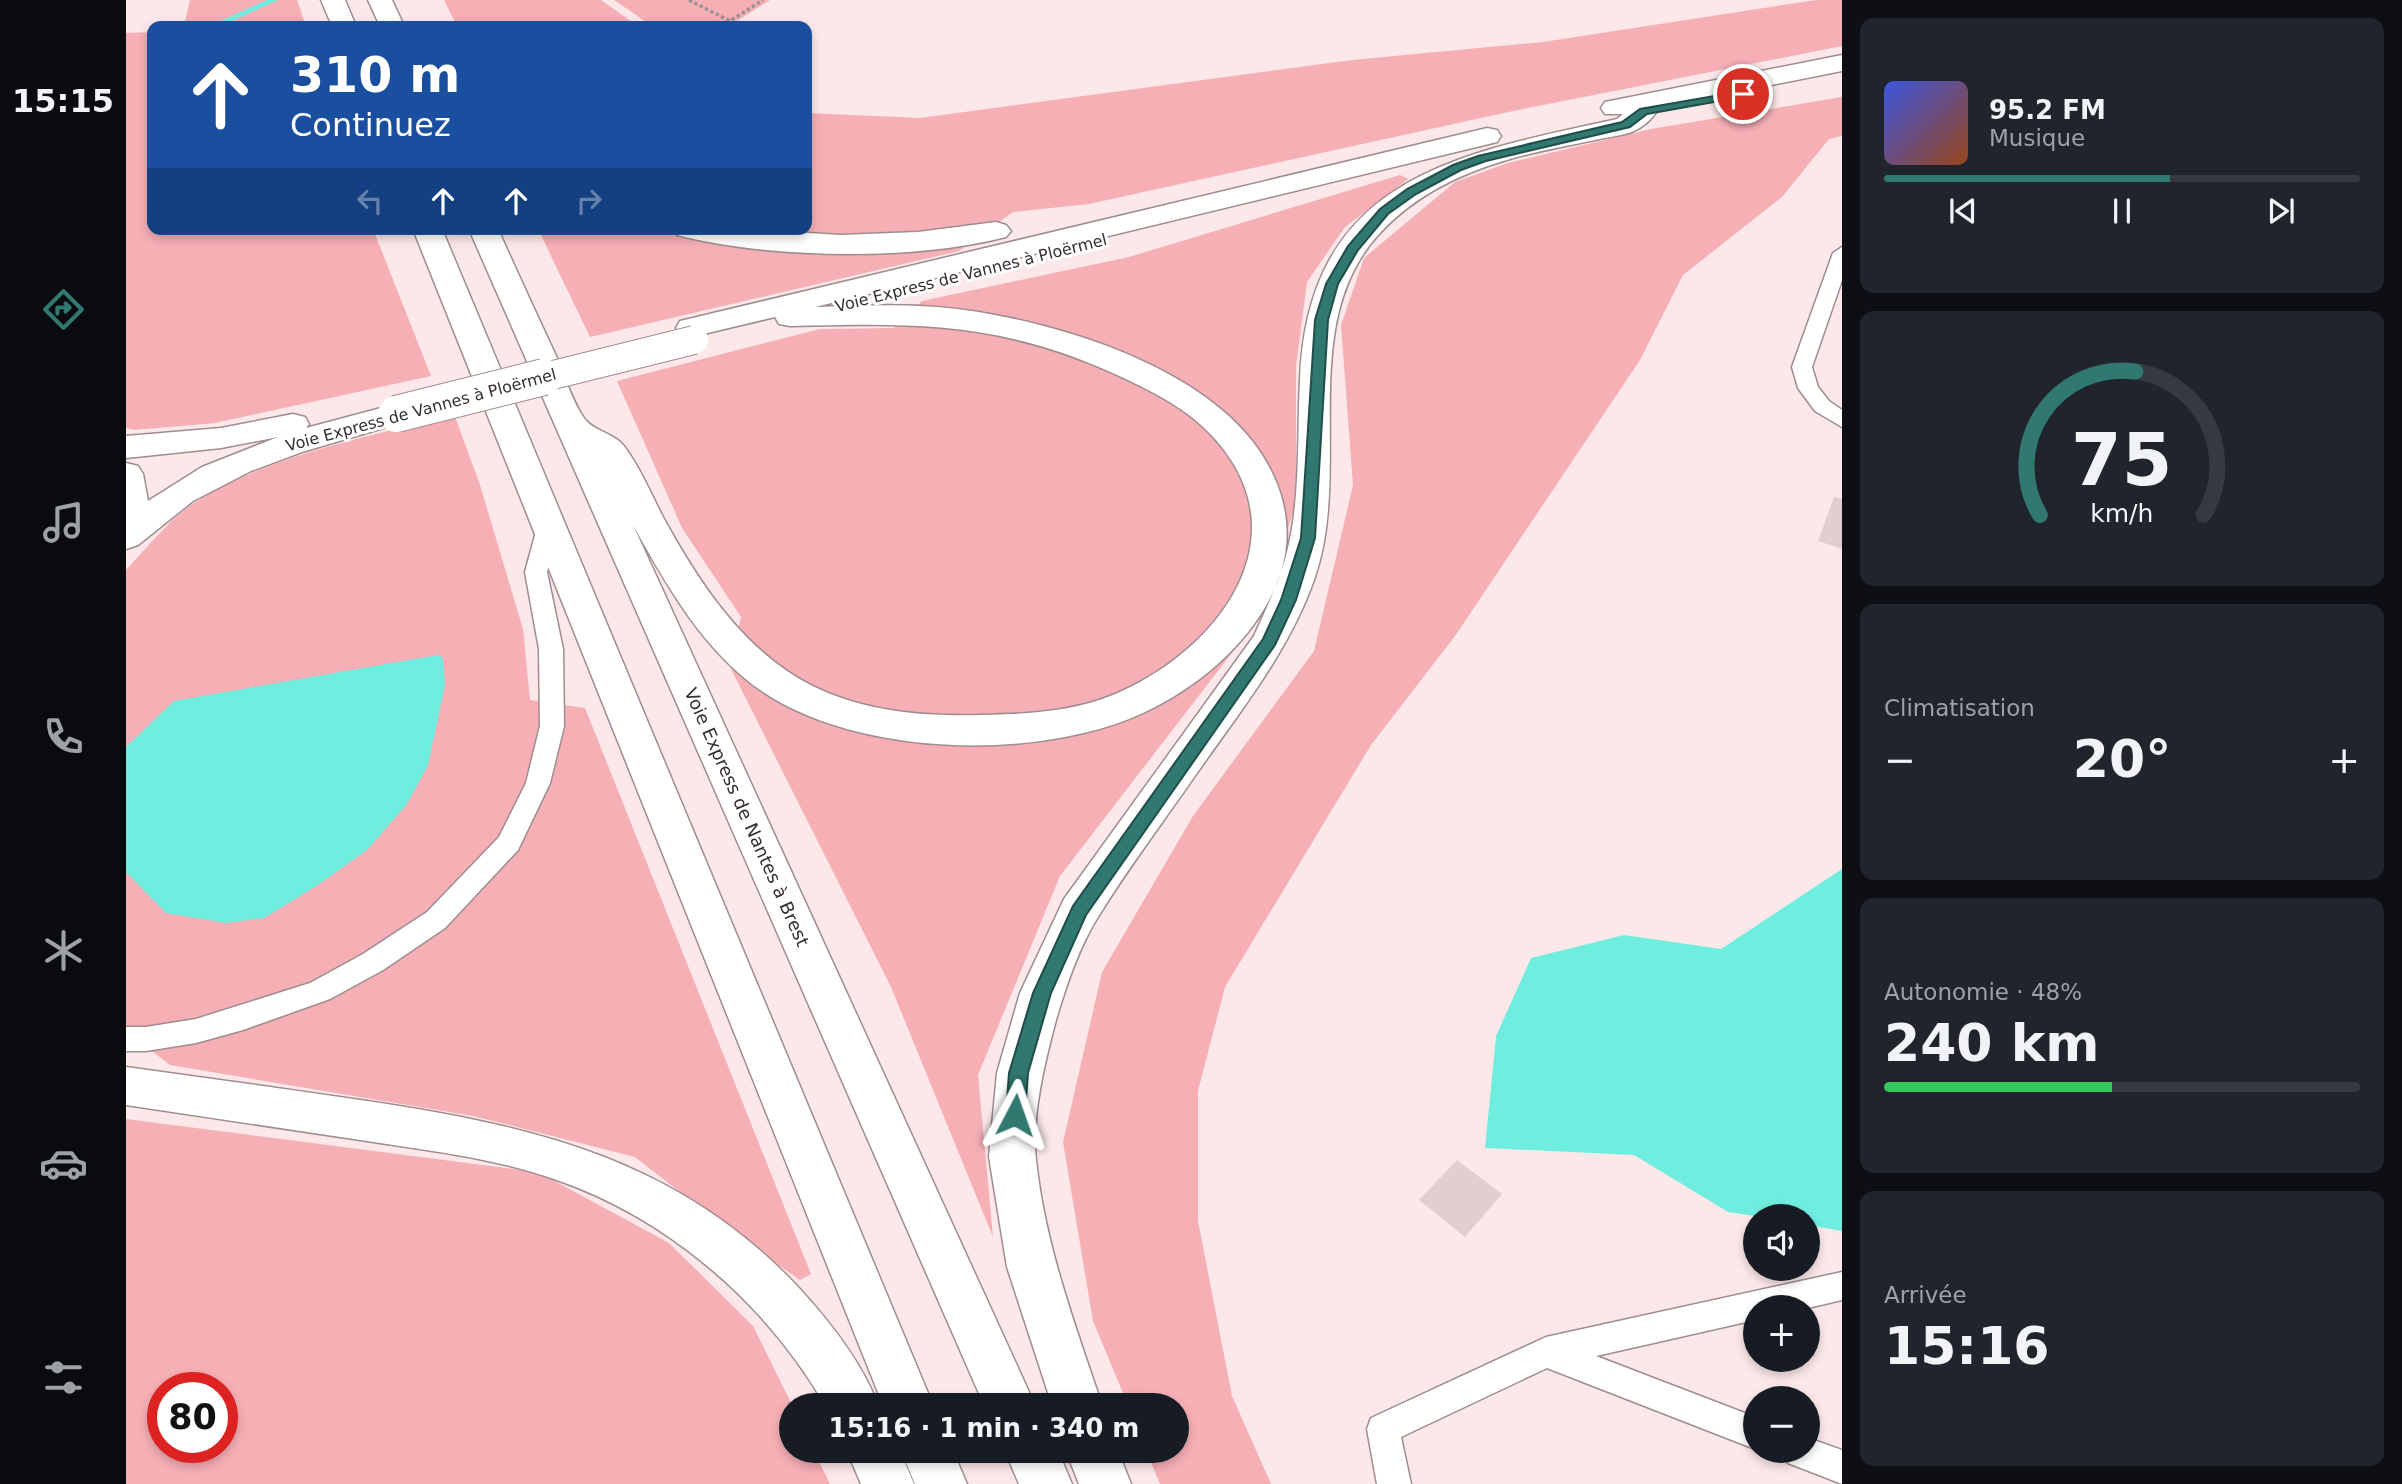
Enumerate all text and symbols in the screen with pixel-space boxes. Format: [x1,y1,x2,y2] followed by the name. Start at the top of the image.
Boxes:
[290,47,460,104] text: 310 m
[175,49,266,140] icon: ahead
[1713,64,1773,124] pin
[1724,75,1762,113] icon: arrive
[12,82,114,120] text: 15:15
[1989,95,2106,125] text: 95.2 FM
[290,106,451,144] text: Continuez
[1989,125,2085,151] text: Musique
[351,182,389,220] icon: left
[424,182,462,220] icon: ahead
[497,182,535,220] icon: ahead
[570,182,608,220] icon: right
[1944,192,1982,230] icon: previous
[2103,192,2141,230] icon: pause
[2262,192,2300,230] icon: next
[833,230,1109,316] street label: Voie Express de Vannes à Ploërmel
[39,285,88,334] icon: directions
[284,365,558,455] street label: Voie Express de Vannes à Ploërmel
[2071,417,2173,502] text: 75
[39,498,88,547] icon: music
[2090,499,2154,528] text: km/h
[680,685,814,949] street label: Voie Express de Nantes à Brest
[1884,695,2035,721] text: Climatisation
[39,712,88,761] icon: phone
[2073,729,2171,789] text: 20°
[1884,738,1916,782] text: −
[2328,738,2360,782] text: +
[39,926,88,975] icon: climate
[1884,979,2082,1005] text: Autonomie · 48%
[1884,1013,2099,1073] text: 240 km
[978,1078,1052,1152] position arrow
[39,1139,88,1188] icon: car
[1743,1204,1820,1463] map controls
[1743,1204,1820,1281] button: sound
[1884,1282,1967,1308] text: Arrivée
[1743,1295,1820,1372] button: +
[1884,1316,2050,1376] text: 15:16
[39,1353,88,1402] icon: filters
[147,1372,238,1463] speed limit sign: 80
[1743,1386,1820,1463] button: −
[829,1413,1139,1443] text: 15:16 · 1 min · 340 m

